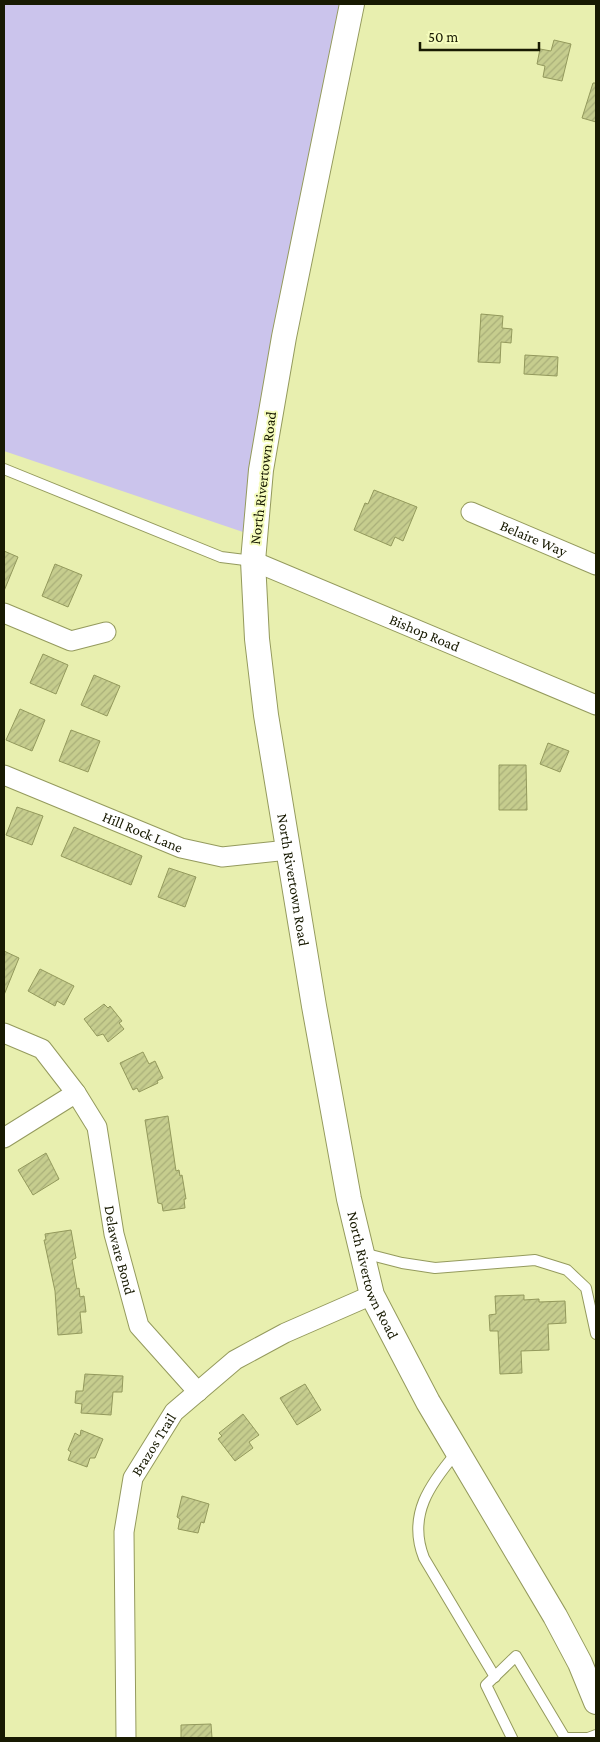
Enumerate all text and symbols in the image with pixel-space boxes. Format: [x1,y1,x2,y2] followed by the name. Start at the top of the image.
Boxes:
[420,20,539,52] scale bar
[428,29,458,45] text: 50 m
[247,410,279,545] street label: North Rivertown Road
[498,517,569,561] street label: Belaire Way
[387,611,462,655] street label: Bishop Road
[100,809,186,856] street label: Hill Rock Lane
[274,812,312,947] street label: North Rivertown Road
[102,1204,138,1297] street label: Delaware Bond
[344,1210,402,1342] street label: North Rivertown Road
[128,1410,179,1479] street label: Brazos Trail

